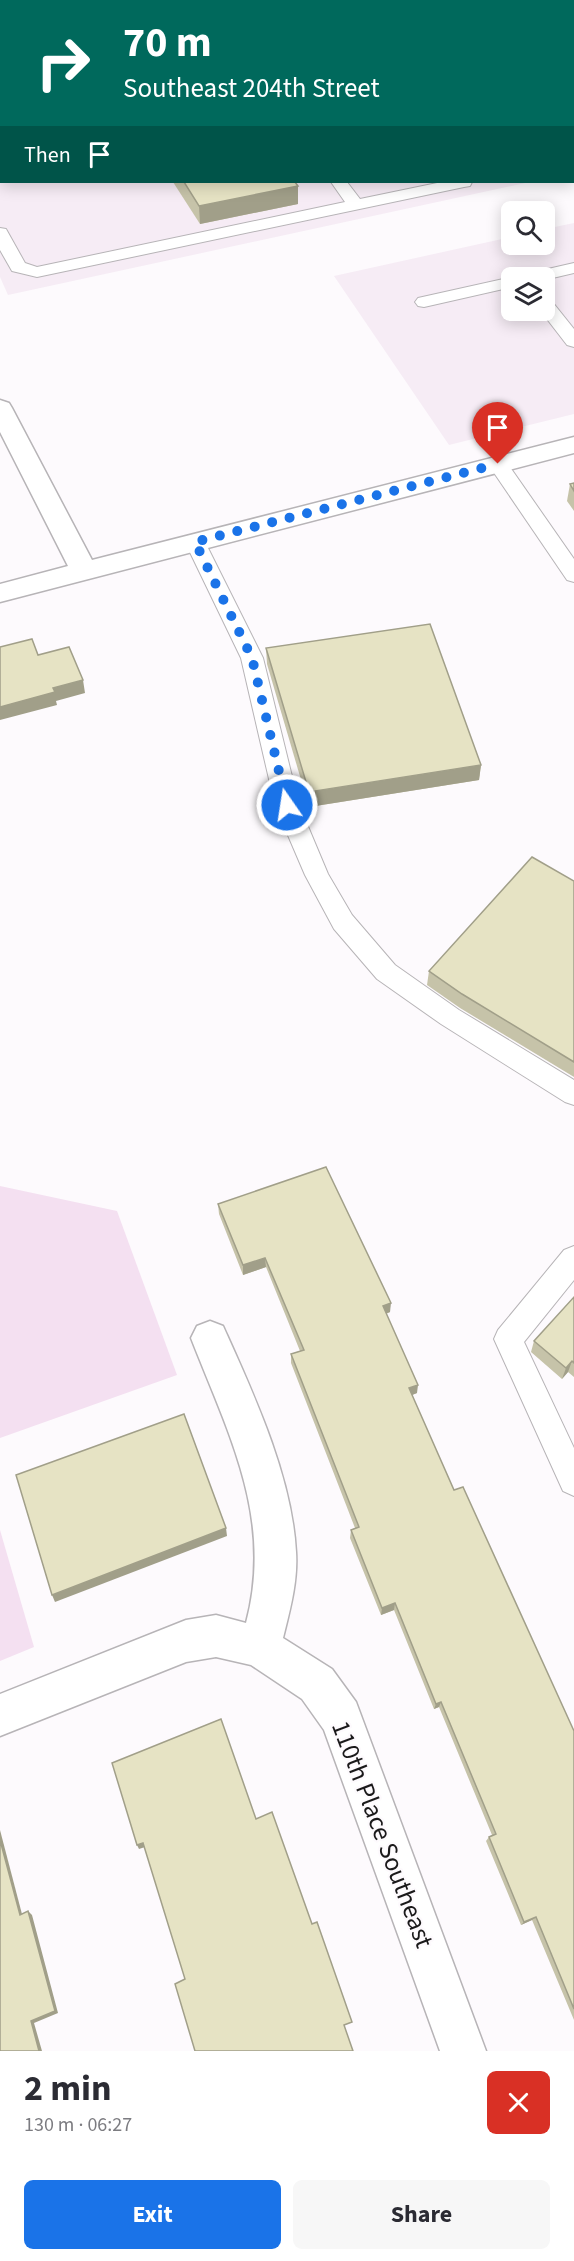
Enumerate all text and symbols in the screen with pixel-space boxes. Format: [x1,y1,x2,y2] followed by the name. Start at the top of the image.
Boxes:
[123,13,212,73] text: 70 m
[24,24,102,102] icon: right
[123,69,380,108] text: Southeast 204th Street
[83,138,116,171] icon: arrive
[24,139,71,171] text: Then
[501,201,555,321] map controls
[501,201,555,255] button: search
[501,267,555,321] button: layers
[472,402,523,464] pin
[481,411,514,444] icon: arrive
[255,773,319,837] position arrow
[322,1715,443,1953] street label: 110th Place Southeast
[24,2063,112,2114] text: 2 min
[487,2071,550,2134] button: close
[24,2111,132,2139] text: 130 m · 06:27
[24,2180,281,2249] button: Exit
[293,2180,550,2249] button: Share

